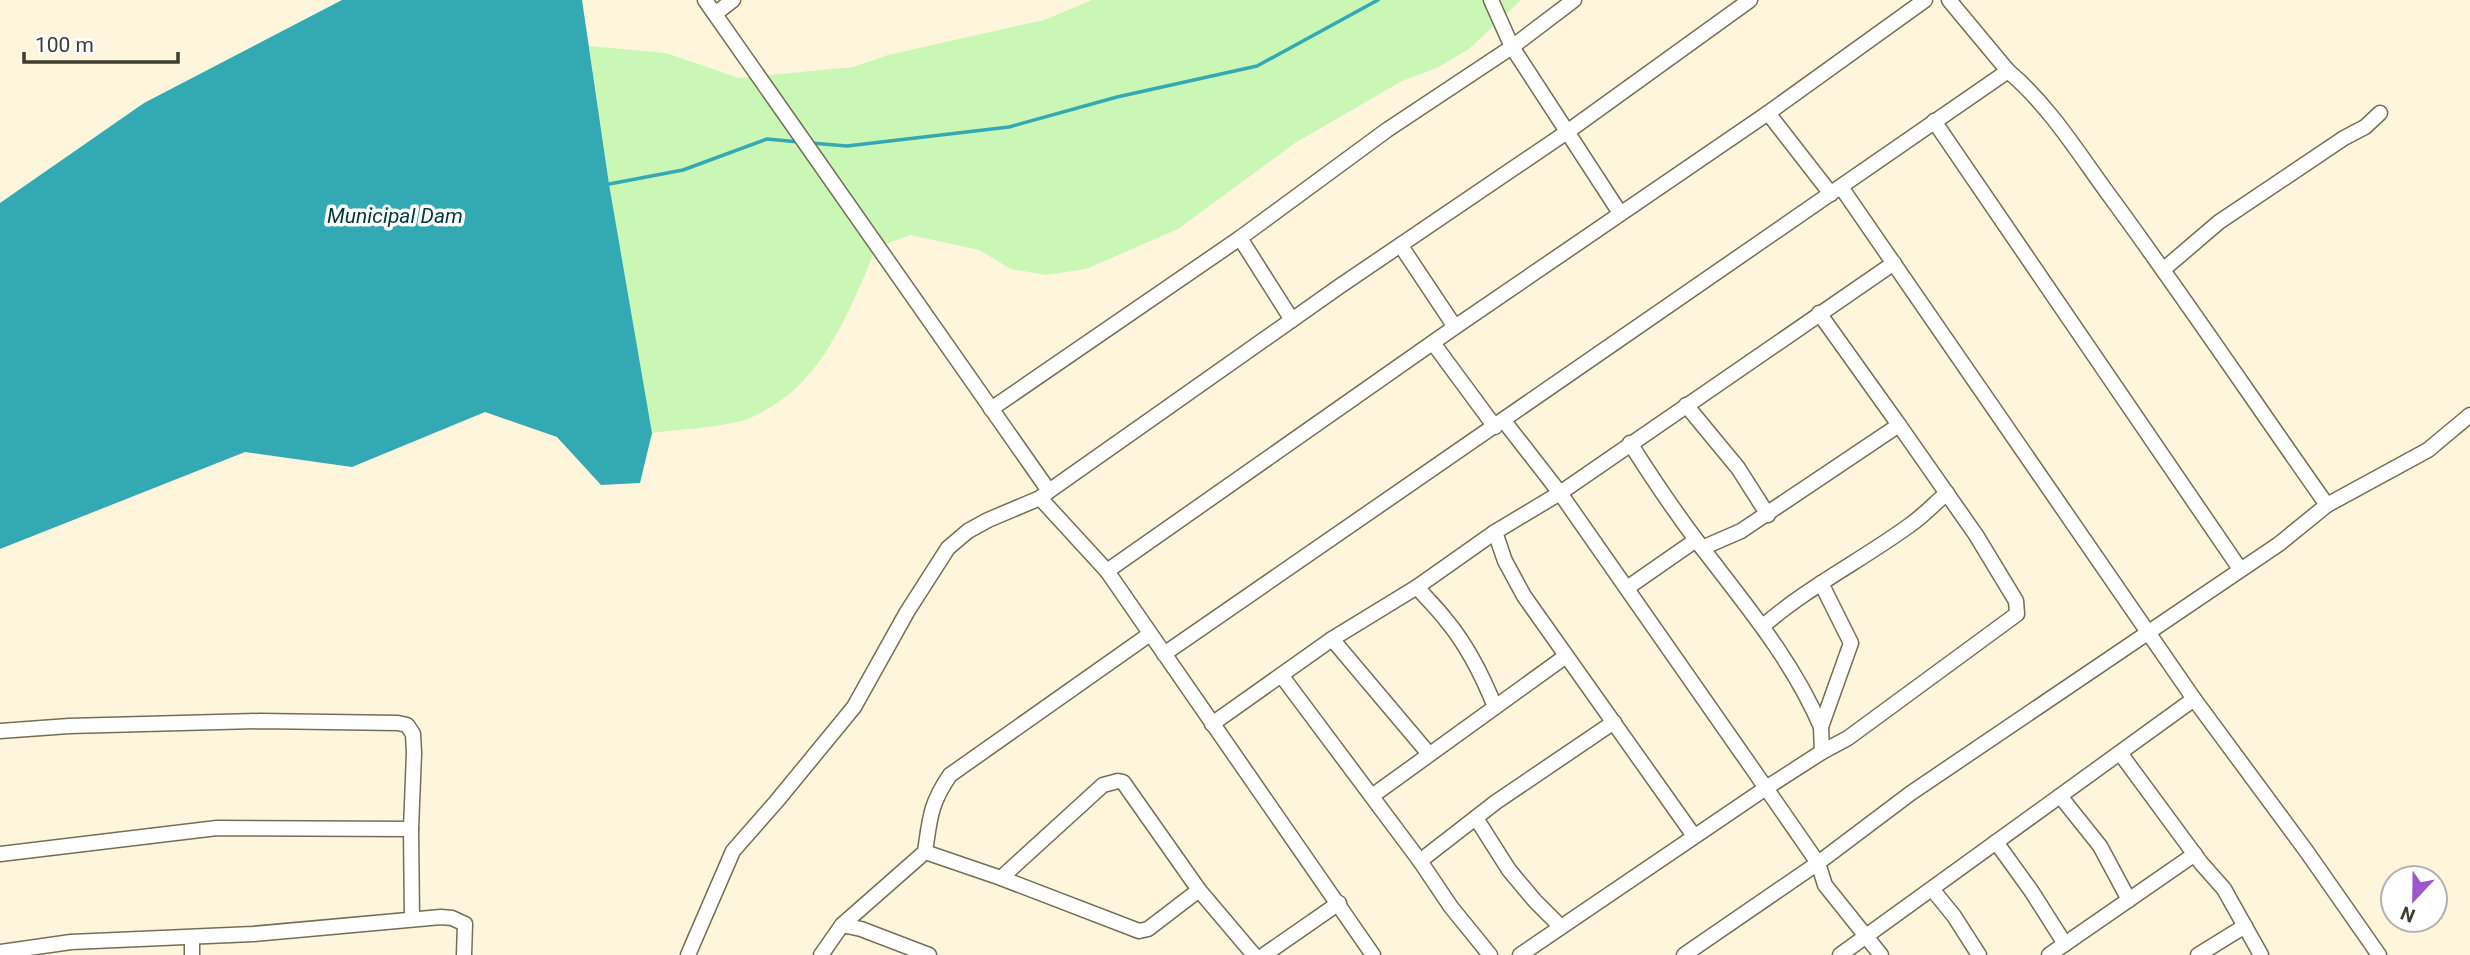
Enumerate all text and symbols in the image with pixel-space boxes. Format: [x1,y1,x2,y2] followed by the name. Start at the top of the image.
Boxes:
[24,21,178,65] scale bar
[35,33,94,57] text: 100 m
[327,204,463,228] water label: Municipal Dam
[2379,864,2449,934] north arrow
[2397,901,2418,927] text: N

